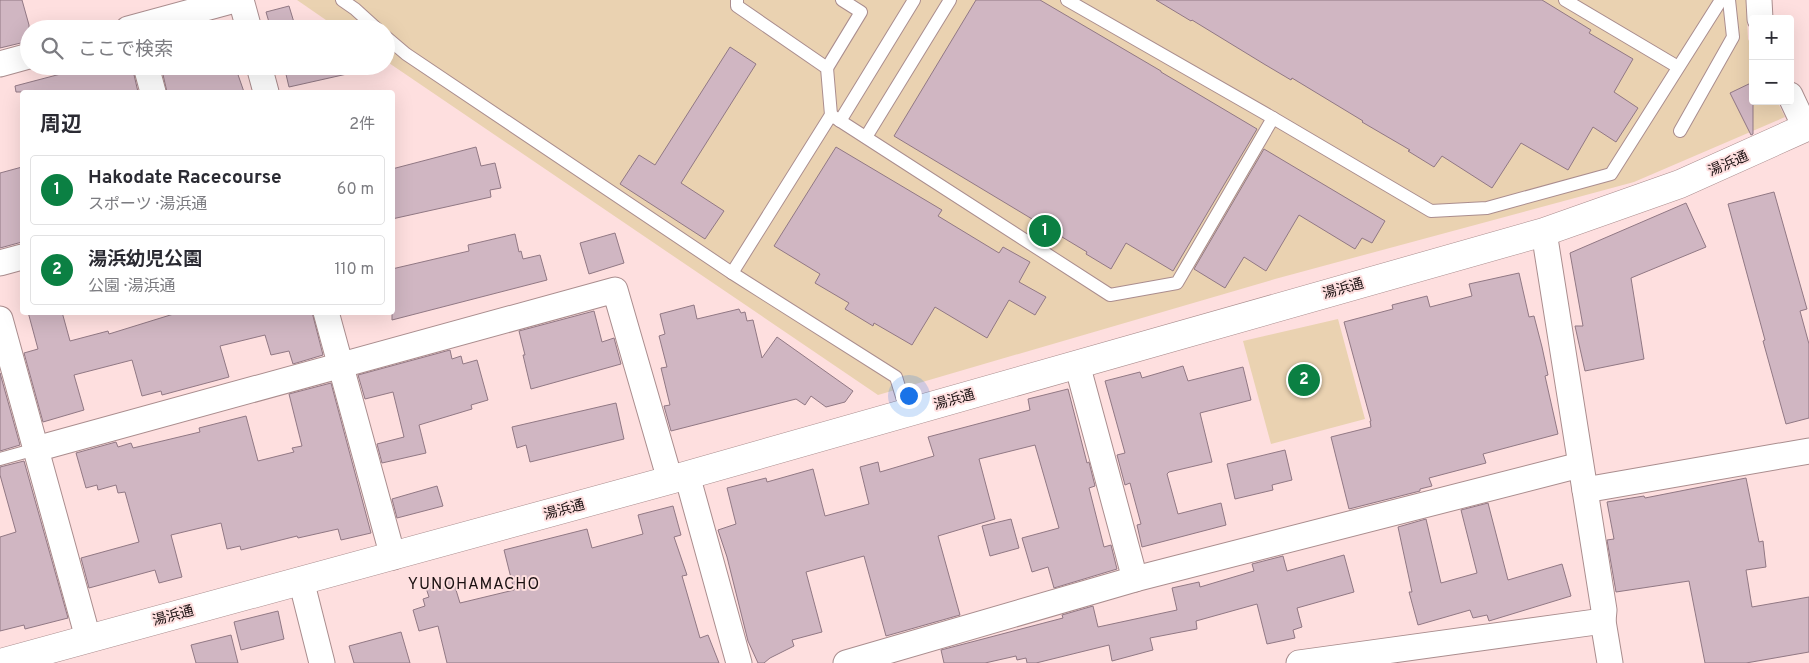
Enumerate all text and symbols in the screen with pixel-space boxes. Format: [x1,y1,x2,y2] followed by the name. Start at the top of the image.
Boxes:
[1749,15,1794,105] map controls
[1749,15,1794,60] button: +
[20,20,395,75] search box
[38,34,66,62] icon: search
[78,38,173,62] text: ここで検索
[1749,60,1794,105] button: −
[40,112,82,139] text: 周辺
[349,115,375,135] text: 2件
[1706,148,1751,181] street label: 湯浜通
[88,166,282,190] text: Hakodate Racecourse
[54,180,60,200] text: 1
[337,180,374,200] text: 60 m
[88,195,207,215] text: スポーツ · 湯浜通
[1029,212,1061,250] pin: 1
[88,248,202,272] text: 湯浜幼児公園
[52,260,62,280] text: 2
[334,260,374,280] text: 110 m
[1321,275,1366,303] street label: 湯浜通
[88,277,176,297] text: 公園 · 湯浜通
[1288,361,1320,399] pin: 2
[896,383,922,409] your location
[932,386,977,414] street label: 湯浜通
[542,497,587,524] street label: 湯浜通
[408,575,540,595] district label: YUNOHAMACHO
[151,603,196,630] street label: 湯浜通

